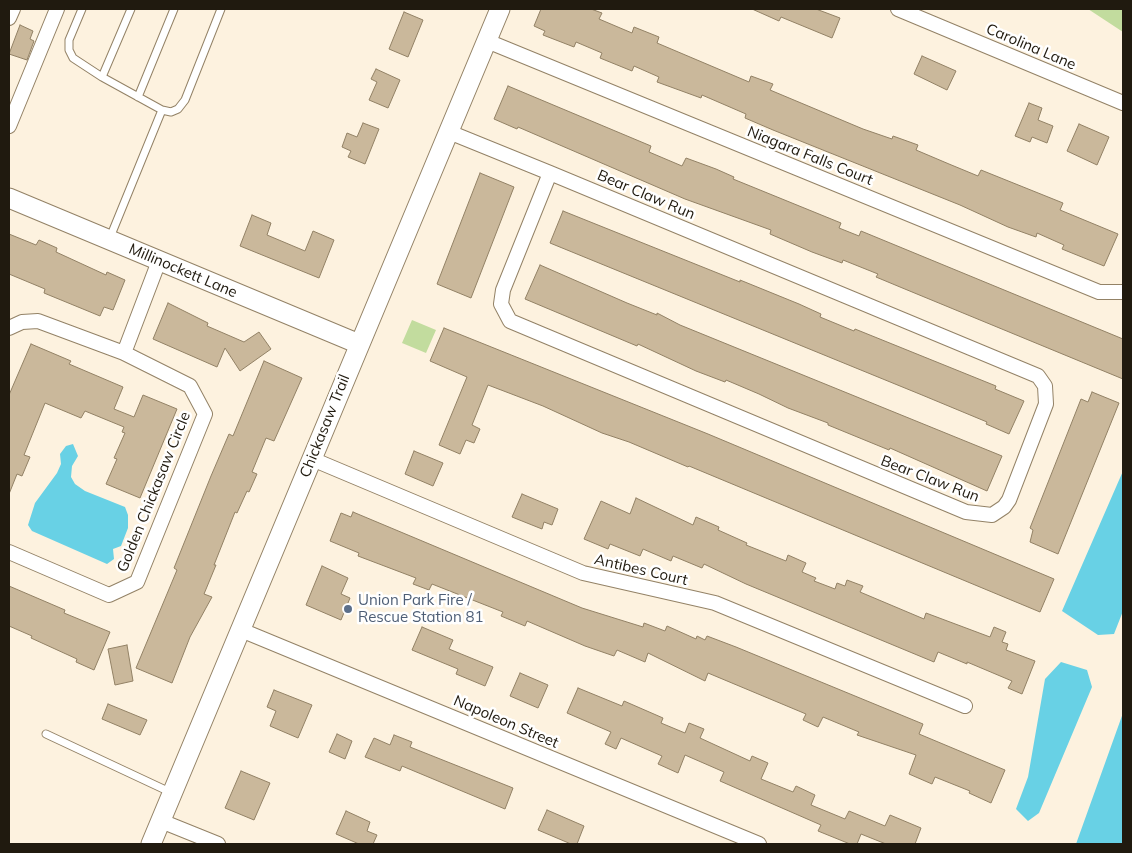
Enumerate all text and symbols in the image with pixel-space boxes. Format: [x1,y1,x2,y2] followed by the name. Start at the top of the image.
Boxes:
[983,20,1079,74] street label: Carolina Lane
[745,123,875,189] street label: Niagara Falls Court
[595,166,697,224] street label: Bear Claw Run
[126,240,240,302] street label: Millinockett Lane
[296,372,354,480] street label: Chickasaw Trail
[114,409,194,575] street label: Golden Chickasaw Circle
[878,452,982,506] street label: Bear Claw Run
[593,551,689,589] street label: Antibes Court
[358,591,484,626] place label: Union Park Fire / Rescue Station 81
[342,603,354,615] marker: Union Park Fire / Rescue Station 81
[451,692,561,752] street label: Napoleon Street

